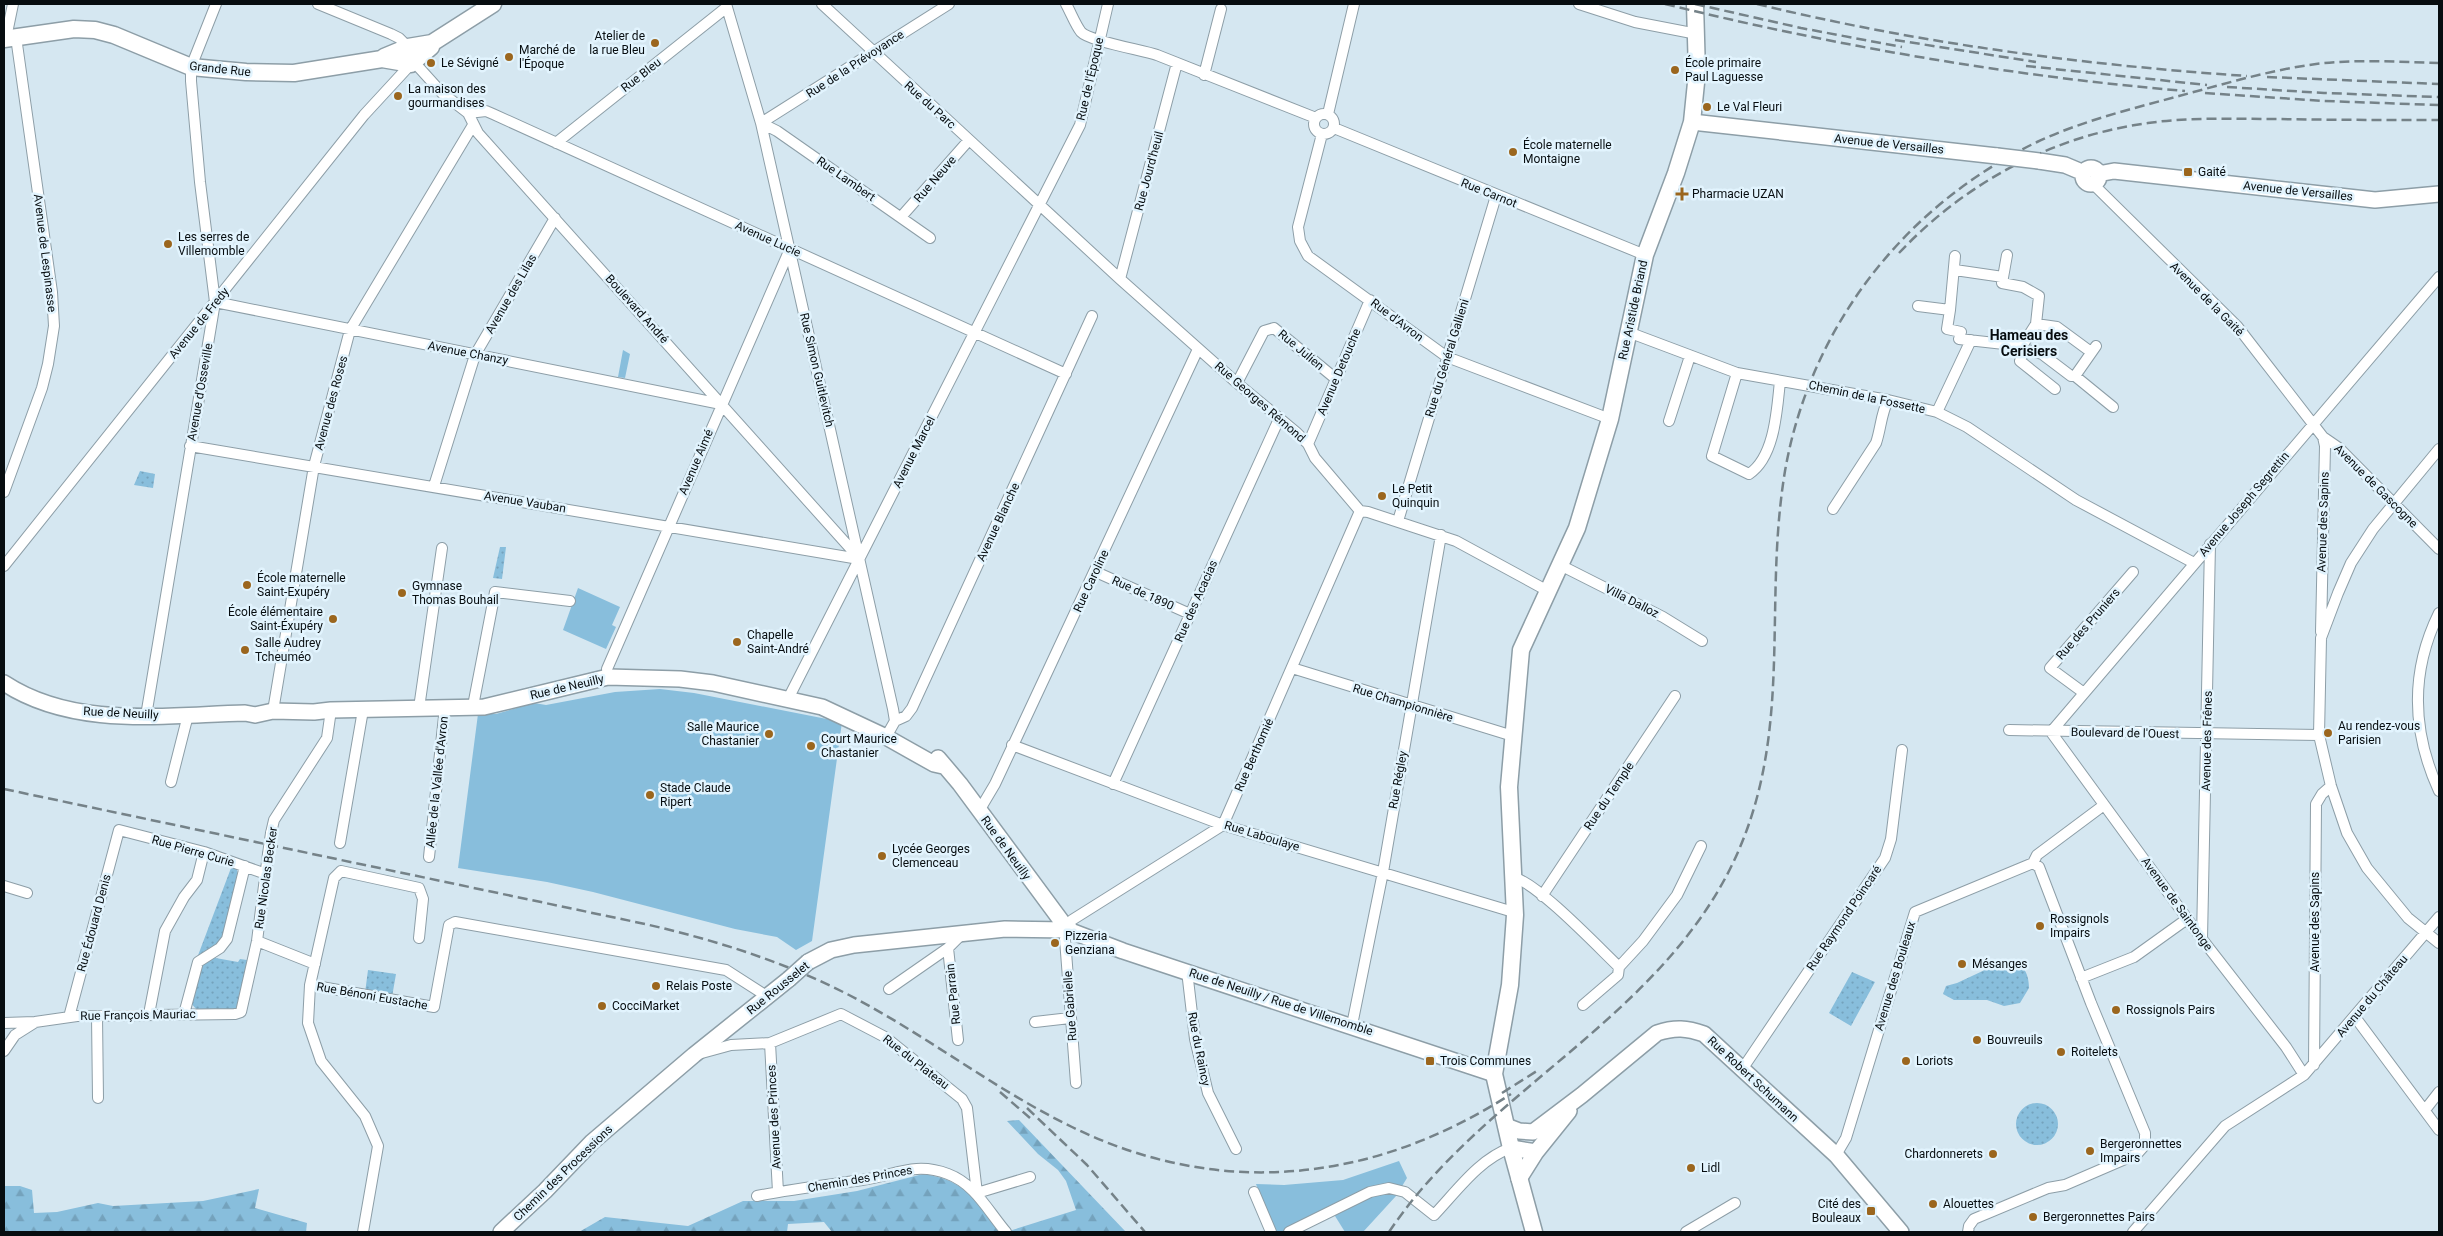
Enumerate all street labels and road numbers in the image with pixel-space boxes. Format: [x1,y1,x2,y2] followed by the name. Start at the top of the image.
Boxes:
[804,27,906,101] street label: Rue de la Prévoyance
[1073,36,1106,122] street label: Rue de l'Époque
[618,55,664,95] street label: Rue Bleu
[189,59,251,79] street label: Grande Rue
[902,78,958,132] street label: Rue du Parc
[1132,130,1166,212] street label: Rue Jourd'heuil
[1833,131,1945,157] street label: Avenue de Versailles
[911,153,959,205] street label: Rue Neuve
[814,154,878,204] street label: Rue Lambert
[1459,175,1519,211] street label: Rue Carnot
[2242,178,2354,204] street label: Avenue de Versailles
[31,193,59,313] street label: Avenue de Lespinasse
[733,218,803,260] street label: Avenue Lucie
[483,252,539,336] street label: Avenue des Lilas
[1616,259,1650,361] street label: Rue Aristide Briand
[2167,259,2247,339] street label: Avenue de la Gaité
[602,272,672,346] street label: Boulevard André
[166,284,232,361] street label: Avenue de Fredy
[1368,296,1426,344] street label: Rue d'Avron
[1422,297,1472,419] street label: Rue du Général Gallieni
[797,312,837,428] street label: Rue Simon Guitlevitch
[1314,326,1364,418] street label: Avenue Detouche
[1275,327,1327,373] street label: Rue Julien
[427,338,510,368] street label: Avenue Chanzy
[185,342,215,442] street label: Avenue d'Osseville
[312,354,350,452] street label: Avenue des Roses
[1212,359,1308,445] street label: Rue Georges Rémond
[1807,378,1927,416] street label: Chemin de la Fossette
[890,414,938,490] street label: Avenue Marcel
[676,427,716,497] street label: Avenue Aimé
[2331,441,2421,531] street label: Avenue de Gascogne
[2196,449,2292,559] street label: Avenue Joseph Segrettin
[2314,471,2332,573] street label: Avenue des Sapins
[974,481,1022,563] street label: Avenue Blanche
[483,489,567,515] street label: Avenue Vauban
[1070,548,1112,614] street label: Rue Caroline
[1172,558,1220,644] street label: Rue des Acacias
[1110,573,1176,613] street label: Rue de 1890
[1603,581,1661,621] street label: Villa Dalloz
[2053,585,2123,663] street label: Rue des Pruniers
[529,672,606,702] street label: Rue de Neuilly
[1351,681,1455,725] street label: Rue Championnière
[2199,691,2215,791] street label: Avenue des Frênes
[83,704,159,722] street label: Rue de Neuilly
[423,715,451,849] street label: Allée de la Vallée d'Avron
[1232,716,1276,794] street label: Rue Berthomié
[2071,725,2179,741] street label: Boulevard de l'Ouest
[1386,750,1410,810] street label: Rue Régley
[1581,759,1637,833] street label: Rue du Temple
[978,813,1034,883] street label: Rue de Neuilly
[1223,818,1301,854] street label: Rue Laboulaye
[252,826,280,930] street label: Rue Nicolas Becker
[150,833,236,869] street label: Rue Pierre Curie
[2138,855,2216,953] street label: Avenue de Saintonge
[1804,863,1884,973] street label: Rue Raymond Poincaré
[73,872,114,973] street label: Rue Édouard Denis
[2308,872,2322,972] street label: Avenue des Sapins
[1872,919,1918,1032] street label: Avenue des Bouleaux
[2334,952,2410,1040] street label: Avenue du Château
[744,959,812,1017] street label: Rue Rousselet
[943,963,963,1025] street label: Rue Parrain
[1187,966,1375,1038] street label: Rue de Neuilly / Rue de Villemomble
[1061,970,1079,1042] street label: Rue Gabrielle
[315,979,429,1013] street label: Rue Bénoni Eustache
[80,1007,196,1023] street label: Rue François Mauriac
[1185,1011,1213,1088] street label: Rue du Raincy
[880,1032,952,1092] street label: Rue du Plateau
[1705,1033,1801,1125] street label: Rue Robert Schumann
[764,1064,784,1170] street label: Avenue des Princes
[511,1122,615,1224] street label: Chemin des Processions
[807,1163,913,1195] street label: Chemin des Princes

